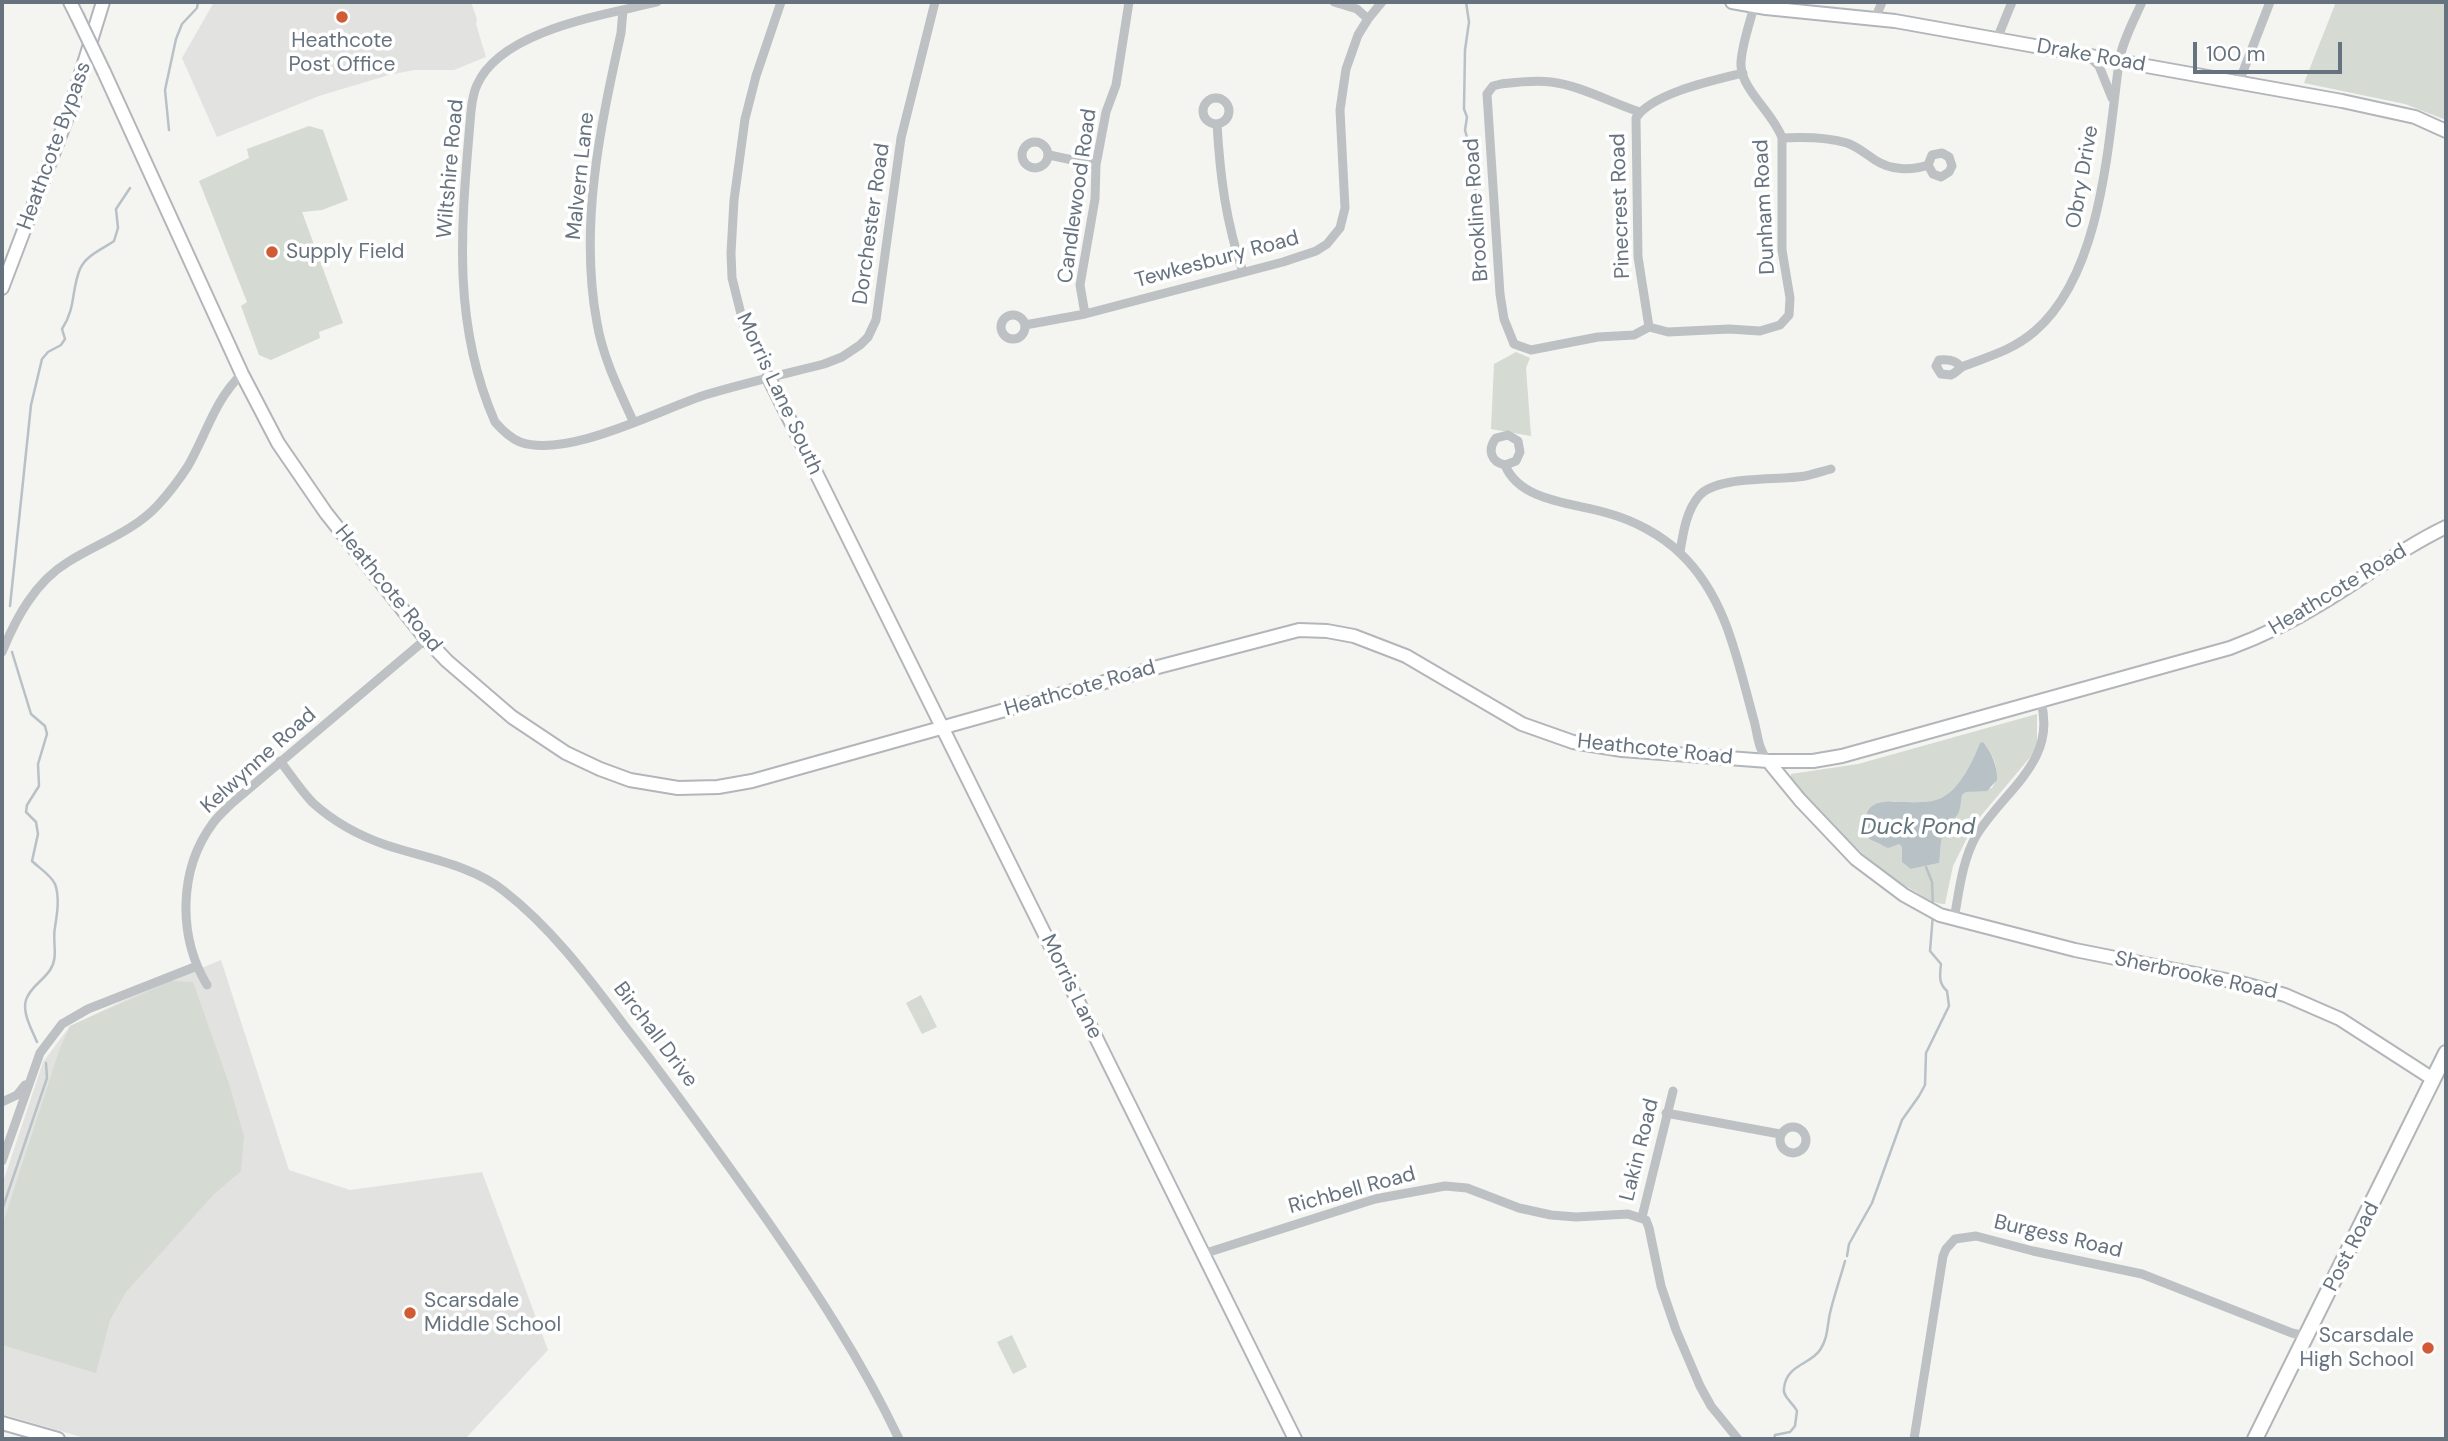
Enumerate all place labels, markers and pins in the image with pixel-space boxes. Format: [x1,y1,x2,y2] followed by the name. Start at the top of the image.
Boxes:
[334,9,350,25] marker: Heathcote Post Office
[288,28,396,78] place label: Heathcote Post Office
[286,239,405,265] place label: Supply Field
[264,244,280,260] marker: Supply Field
[424,1288,561,1338] place label: Scarsdale Middle School
[402,1305,418,1321] marker: Scarsdale Middle School
[2299,1323,2414,1373] place label: Scarsdale High School
[2420,1340,2436,1356] marker: Scarsdale High School

